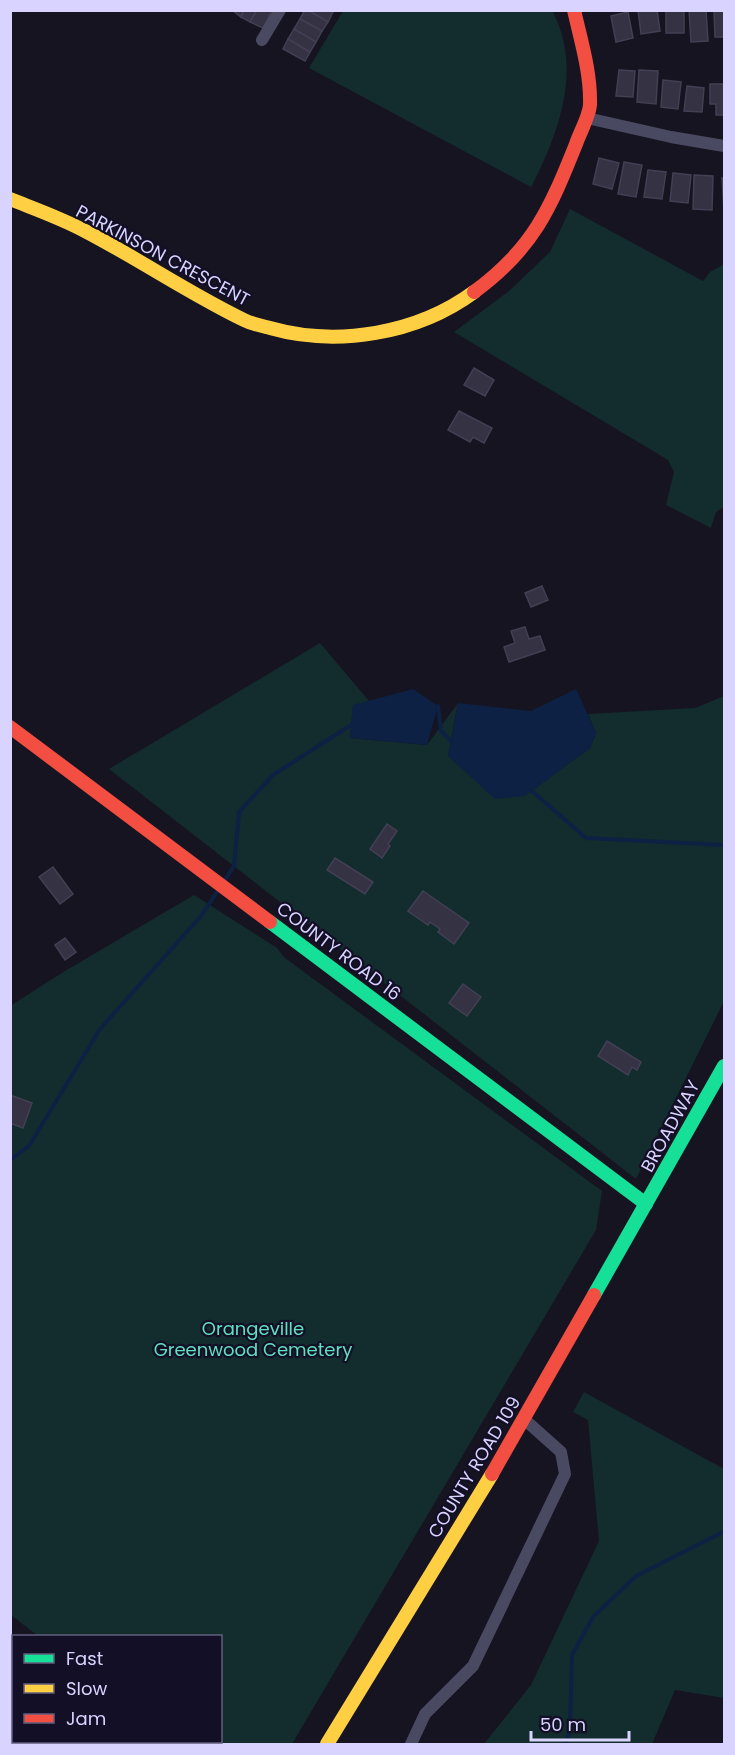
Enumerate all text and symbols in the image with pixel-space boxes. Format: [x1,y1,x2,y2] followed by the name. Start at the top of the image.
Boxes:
[72,198,255,312] street label: PARKINSON CRESCENT
[272,896,406,1006] street label: COUNTY ROAD 16
[635,1075,706,1176] street label: BROADWAY
[154,1316,352,1362] park label: Orangeville Greenwood Cemetery
[422,1392,526,1542] street label: COUNTY ROAD 109
[12,1635,222,1743] legend
[66,1646,103,1671] text: Fast
[66,1676,108,1701] text: Slow
[531,1704,628,1742] scale bar
[66,1706,106,1731] text: Jam
[540,1712,586,1737] text: 50 m

